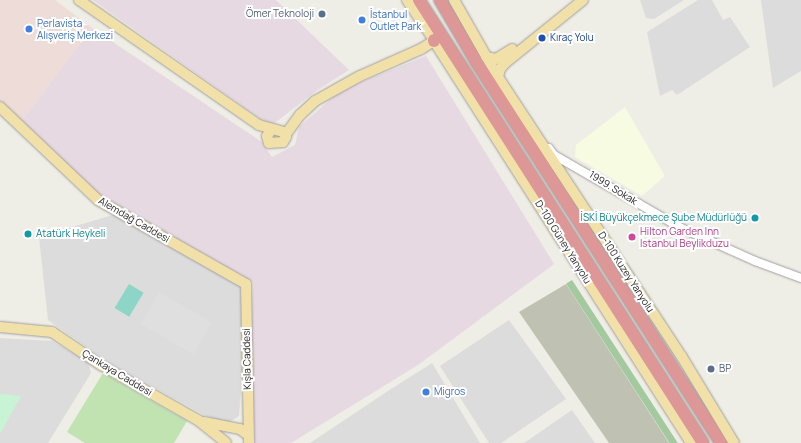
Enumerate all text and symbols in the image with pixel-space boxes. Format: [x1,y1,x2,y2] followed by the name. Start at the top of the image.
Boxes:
[246,8,314,20] place label: Ömer Teknoloji
[370,8,421,32] place label: İstanbul Outlet Park
[317,9,327,19] marker: Ömer Teknoloji
[357,15,367,25] marker: İstanbul Outlet Park
[37,17,113,40] place label: Perlavista Alışveriş Merkezi
[24,24,34,34] marker: Perlavista Alışveriş Merkezi
[550,32,594,44] place label: Kıraç Yolu
[537,33,547,43] marker: Kıraç Yolu
[587,168,639,208] street label: 1999. Sokak
[96,195,172,245] street label: Alemdağ Caddesi
[532,198,594,286] street label: D-100 Güney Yanyolu
[581,212,747,224] place label: İSKİ Büyükçekmece Şube Müdürlüğü
[750,213,760,223] marker: İSKİ Büyükçekmece Şube Müdürlüğü
[640,225,729,248] place label: Hilton Garden Inn Istanbul Beylikduzu
[36,228,105,240] place label: Atatürk Heykeli
[23,229,33,239] marker: Atatürk Heykeli
[595,229,657,315] street label: D-100 Kuzey Yanyolu
[627,232,637,242] marker: Hilton Garden Inn Istanbul Beylikduzu
[240,328,254,390] street label: Kışla Caddesi
[80,347,154,399] street label: Çankaya Caddesi
[719,363,731,375] place label: BP
[706,364,716,374] marker: BP
[434,386,465,398] place label: Migros
[421,387,431,397] marker: Migros

